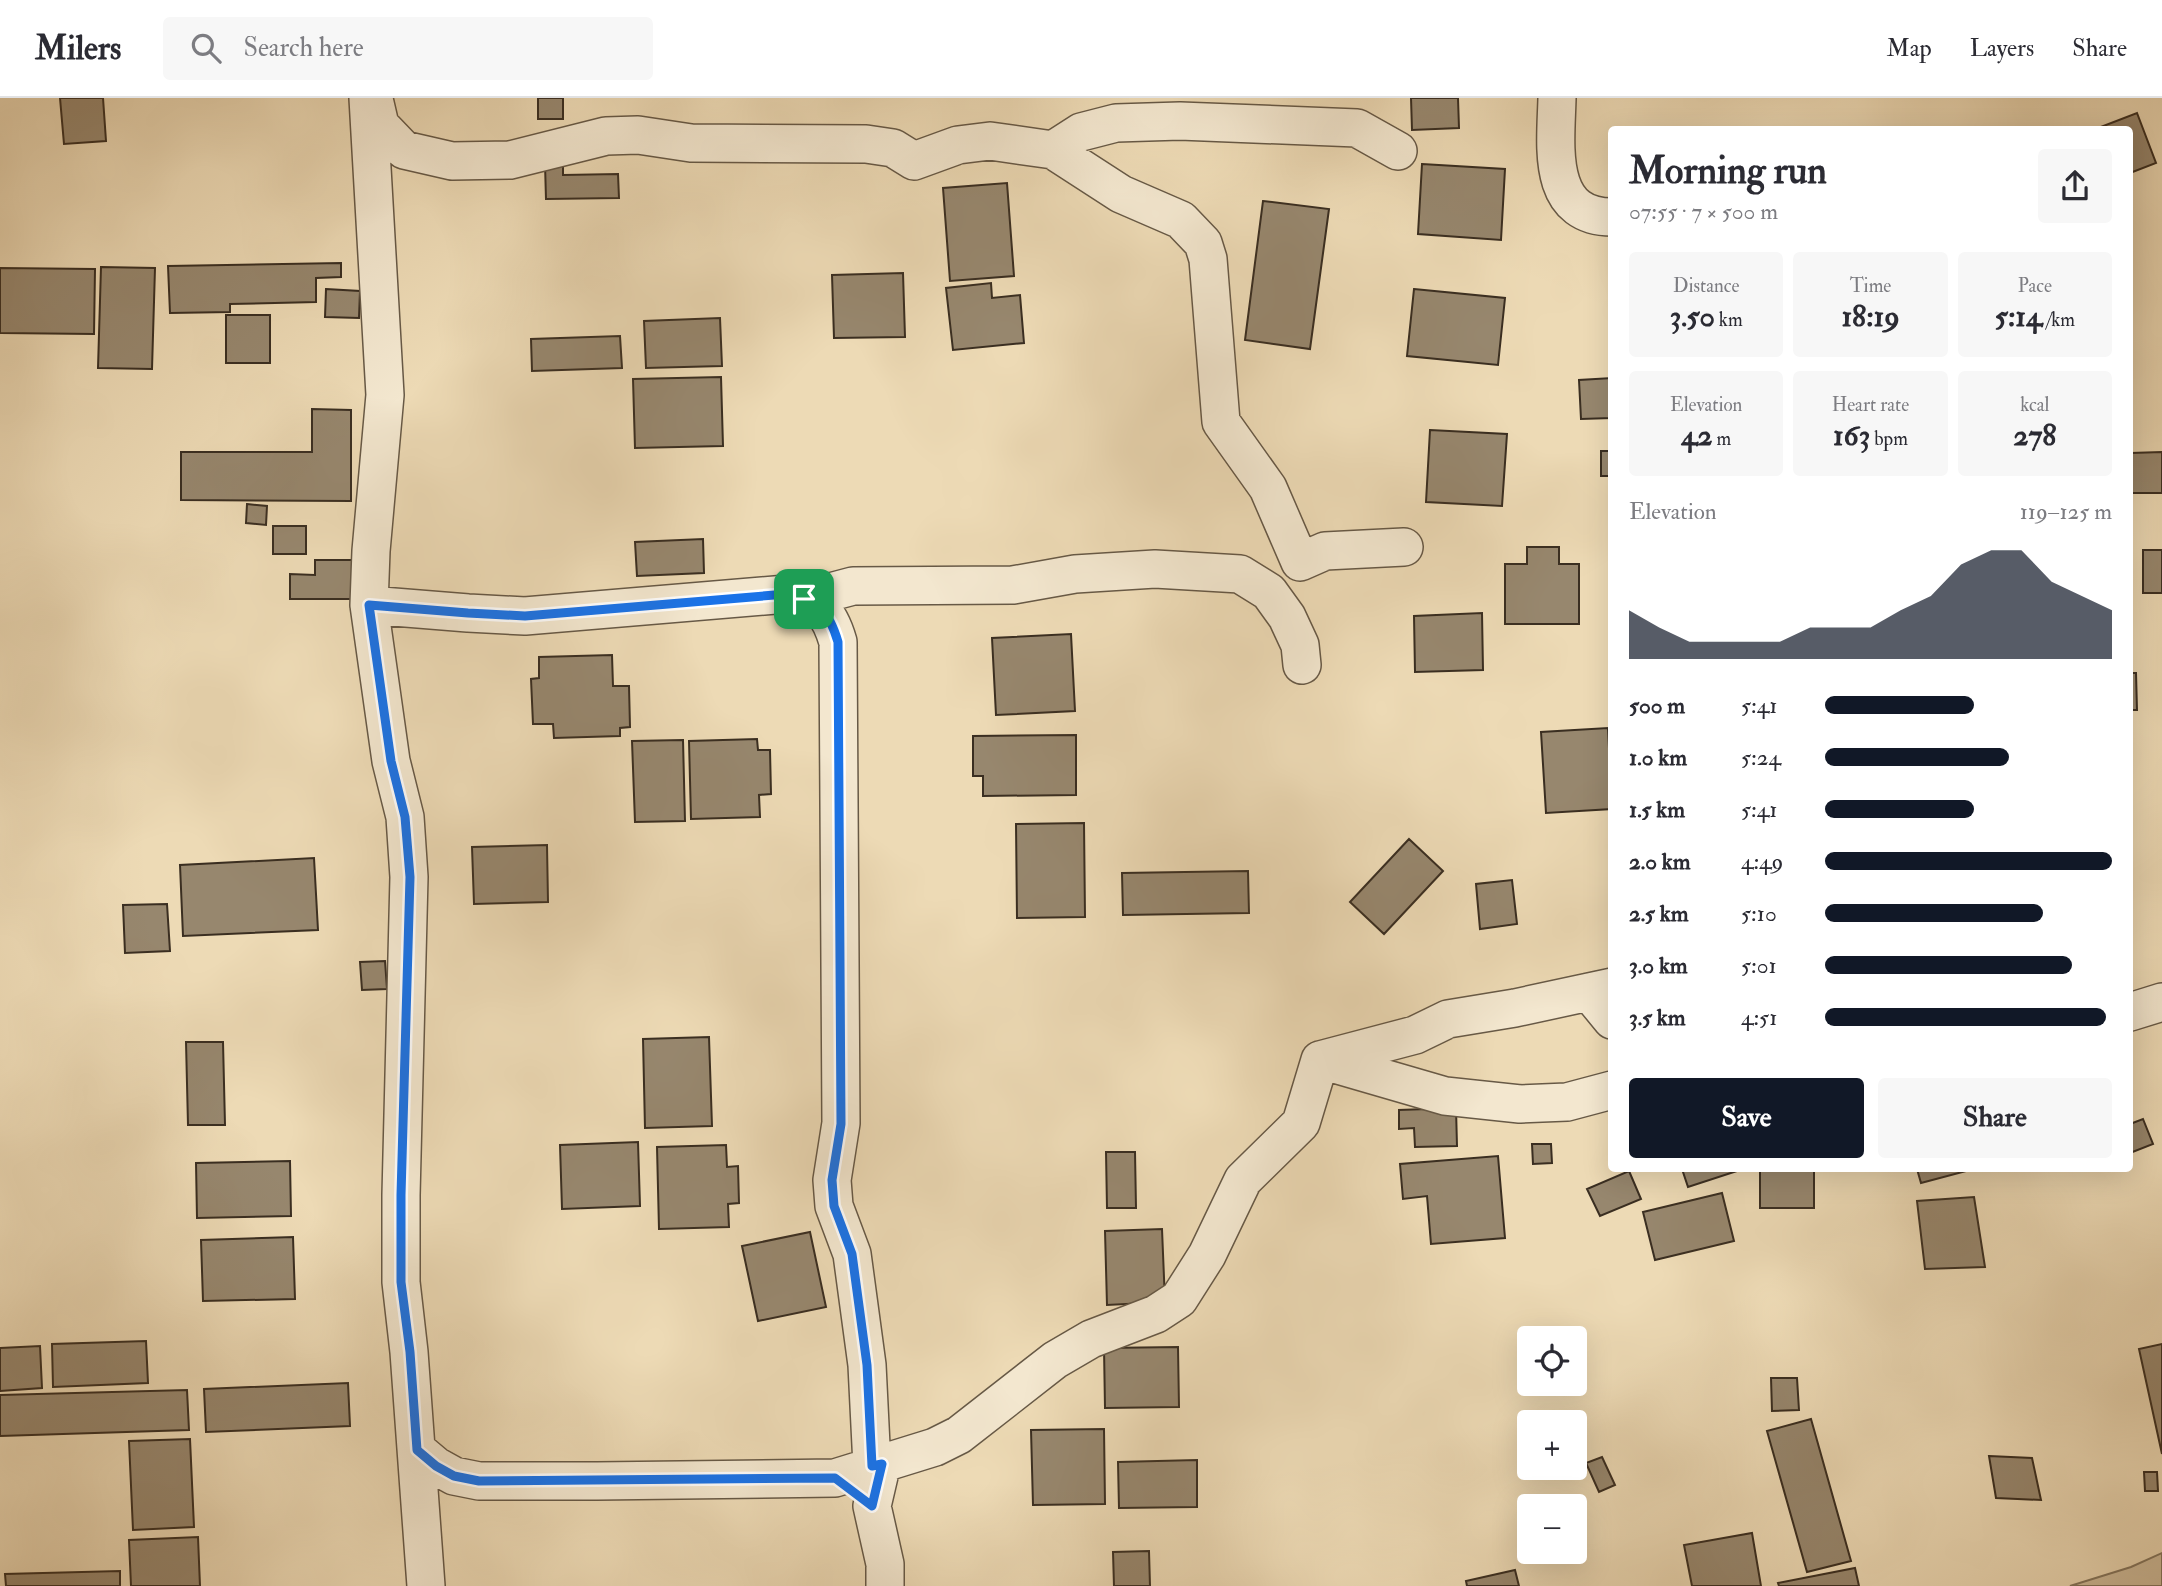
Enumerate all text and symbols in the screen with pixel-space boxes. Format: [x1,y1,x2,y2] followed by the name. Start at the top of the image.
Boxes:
[163,17,653,80] search box
[35,28,121,69] text: Milers
[187,29,225,67] icon: search
[243,32,364,64] text: Search here
[1887,33,1932,64] text: Map
[1970,33,2034,64] text: Layers
[2072,33,2127,64] text: Share
[1629,147,1827,195] text: Morning run
[2038,149,2112,223] button: share
[1629,197,1778,226] text: 07:55 · 7 × 500 m
[1673,274,1739,298] text: Distance
[1850,274,1891,298] text: Time
[2018,274,2052,298] text: Pace
[1670,298,1715,335] text: 3.50
[1841,298,1900,335] text: 18:19
[1995,298,2042,335] text: 5:14
[1715,308,1743,332] text: km
[2042,308,2075,332] text: /km
[1670,393,1742,417] text: Elevation
[1832,393,1909,417] text: Heart rate
[2020,393,2049,417] text: kcal
[1681,417,1712,454] text: 42
[1833,417,1870,454] text: 163
[2013,417,2056,454] text: 278
[1712,427,1731,451] text: m
[1870,427,1908,451] text: bpm
[1629,497,1717,526] text: Elevation
[2020,497,2112,526] text: 119–125 m
[774,569,834,629] pin
[785,580,823,618] icon: arrive
[1629,691,1685,720] text: 500 m
[1741,691,1777,720] text: 5:41
[1629,743,1687,772] text: 1.0 km
[1741,743,1781,772] text: 5:24
[1629,795,1685,824] text: 1.5 km
[1741,795,1777,824] text: 5:41
[1629,847,1691,876] text: 2.0 km
[1741,847,1783,876] text: 4:49
[1629,899,1689,928] text: 2.5 km
[1741,899,1777,928] text: 5:10
[1629,951,1688,980] text: 3.0 km
[1741,951,1777,980] text: 5:01
[1629,1003,1686,1032] text: 3.5 km
[1741,1003,1777,1032] text: 4:51
[1629,1078,1864,1158] button: Save
[1878,1078,2112,1158] button: Share
[1517,1326,1587,1564] map controls
[1517,1326,1587,1396] button: locate
[1517,1410,1587,1480] button: +
[1517,1494,1587,1564] button: −

